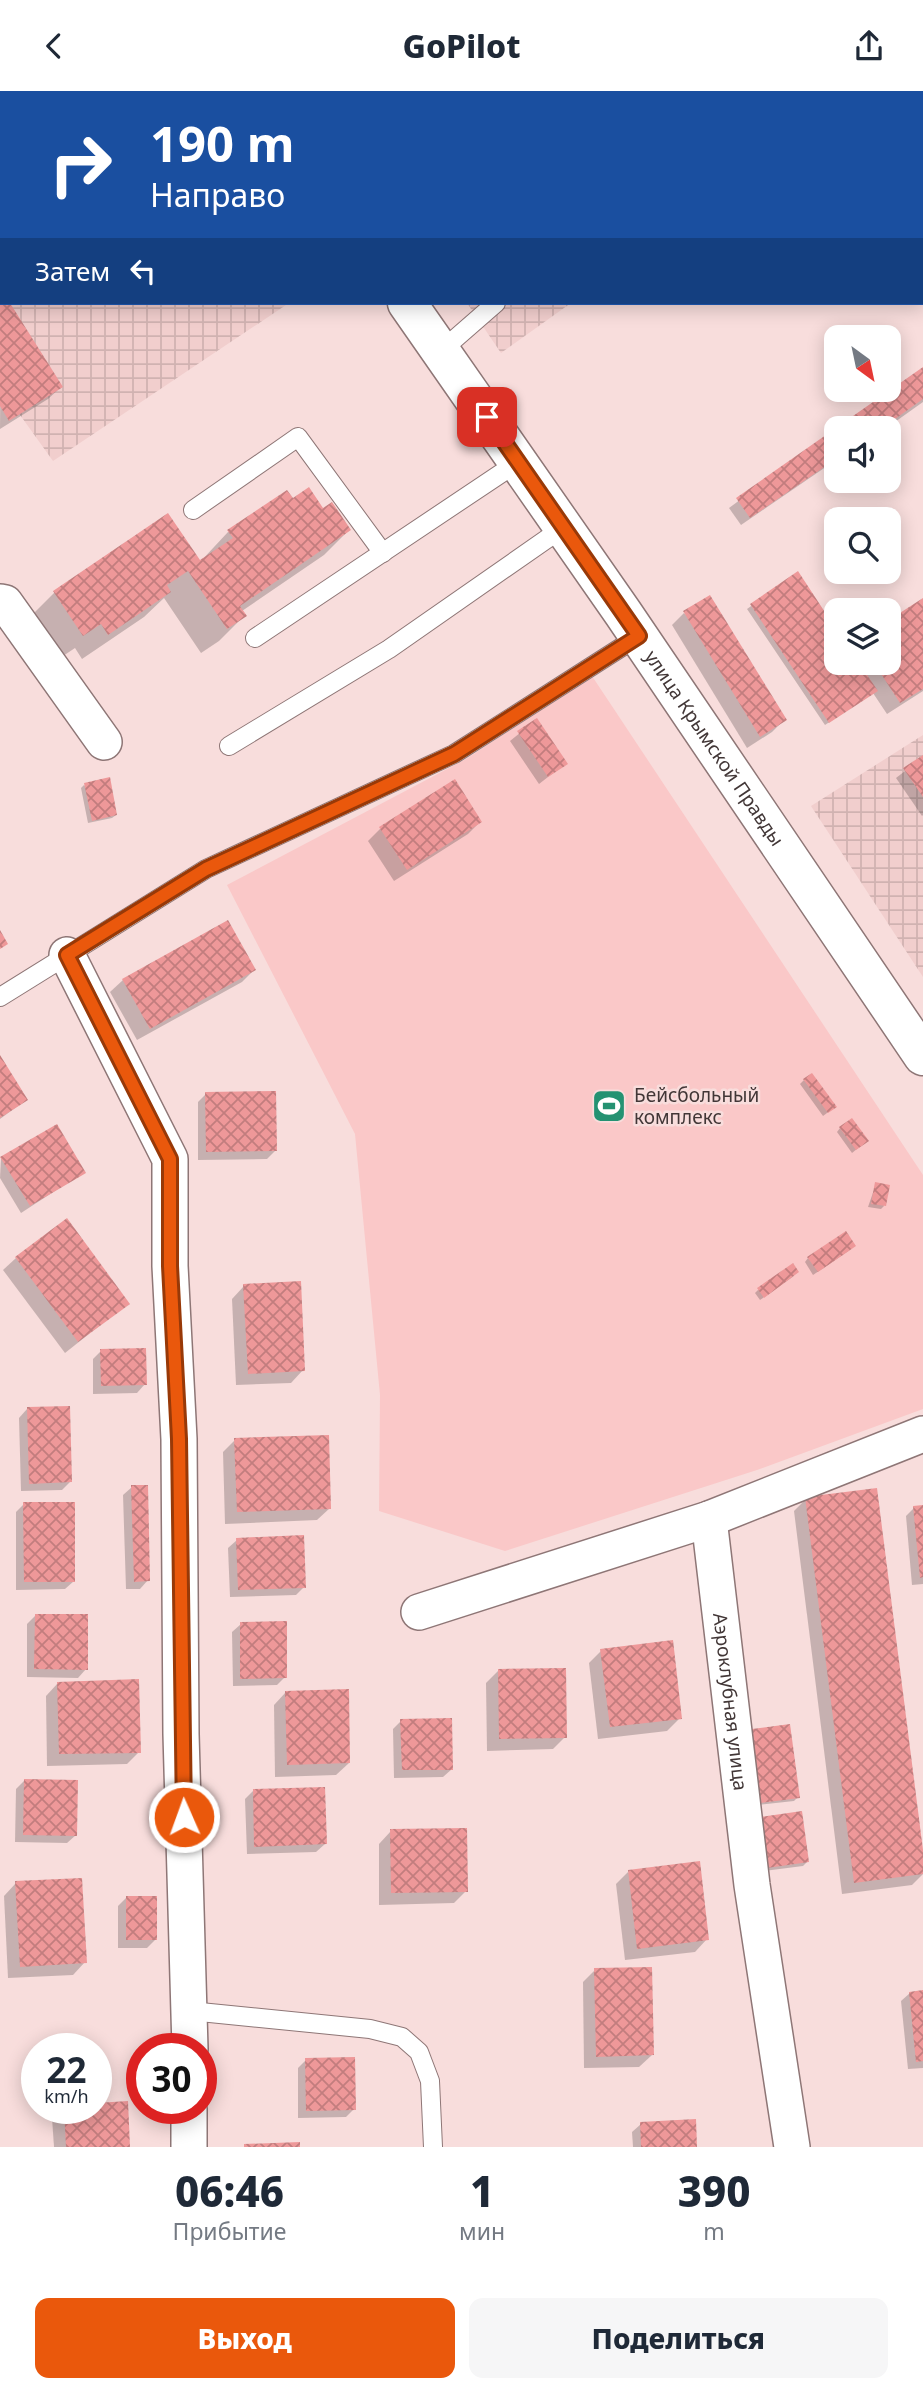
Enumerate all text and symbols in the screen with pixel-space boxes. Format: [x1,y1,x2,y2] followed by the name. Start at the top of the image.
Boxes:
[403,24,520,67] text: GoPilot
[35,27,73,65] icon: back
[850,27,888,65] icon: share
[150,110,295,176] text: 190 m
[35,119,126,210] icon: right
[150,173,285,216] text: Направо
[124,252,162,290] icon: left
[35,253,110,289] text: Затем
[824,325,901,403] north arrow
[824,325,901,675] map controls
[457,387,517,447] pin
[468,398,506,436] icon: arrive
[824,416,901,493] button: sound
[824,507,901,584] button: search
[824,598,901,675] button: layers
[639,645,790,851] street label: улица Крымской Правды
[634,1082,759,1130] place label: Бейсбольный комплекс
[590,1087,628,1125] sports icon: Бейсбольный комплекс
[707,1611,754,1792] street label: Аэроклубная улица
[147,1780,221,1854] position arrow
[126,2033,217,2124] speed limit sign: 30
[46,2046,87,2093] text: 22
[44,2084,89,2108] text: km/h
[175,2162,284,2219] text: 06:46
[470,2162,494,2219] text: 1
[678,2162,750,2219] text: 390
[173,2215,287,2247] text: Прибытие
[459,2215,505,2247] text: мин
[703,2215,725,2247] text: m
[35,2298,455,2378] button: Выход
[469,2298,888,2378] button: Поделиться

